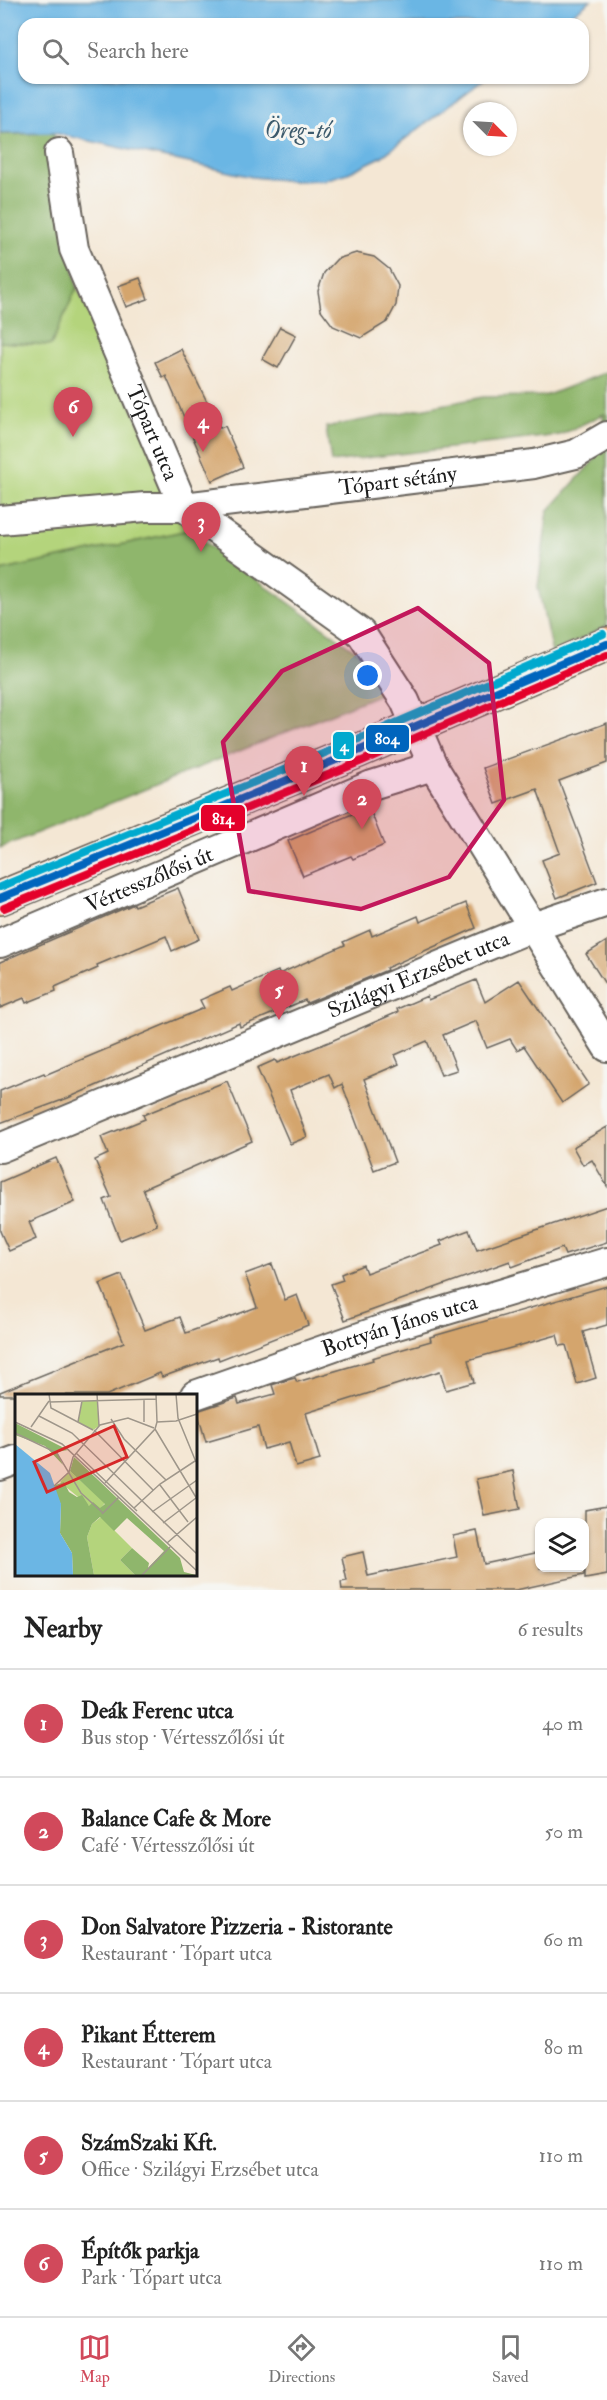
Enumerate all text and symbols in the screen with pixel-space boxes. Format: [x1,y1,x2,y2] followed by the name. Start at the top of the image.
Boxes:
[18,18,589,84] search box
[39,35,72,68] icon: search
[87,37,189,65] text: Search here
[463,102,517,156] north arrow
[264,115,334,146] water label: Öreg-tó
[120,381,185,486] street label: Tópart utca
[54,388,92,437] pin: 6
[184,402,222,452] pin: 4
[337,460,459,502] street label: Tópart sétány
[182,502,220,552] pin: 3
[353,661,382,690] your location
[365,724,410,753] line badge: 804
[375,729,401,749] text: 804
[332,731,355,760] line badge: 4
[339,736,350,756] text: 4
[284,746,324,796] pin: 1
[342,780,382,829] pin: 2
[200,804,246,832] line badge: 814
[212,809,235,829] text: 814
[81,840,217,919] street label: Vértesszőlősi út
[323,924,514,1025] street label: Szilágyi Erzsébet utca
[260,970,298,1020] pin: 5
[318,1287,482,1363] street label: Bottyán János utca
[15,1394,196,1575] inset map
[535,1518,589,1572] map controls
[535,1518,589,1572] button: layers
[24,1613,102,1645] text: Nearby
[517,1617,583,1642] text: 6 results
[81,1697,233,1725] text: Deák Ferenc utca
[40,1711,47,1736] text: 1
[542,1711,583,1736] text: 40 m
[81,1725,285,1750] text: Bus stop · Vértesszőlősi út
[81,1805,271,1833] text: Balance Cafe & More
[38,1819,49,1844] text: 2
[544,1819,583,1844] text: 50 m
[81,1833,255,1858] text: Café · Vértesszőlősi út
[81,1913,393,1941] text: Don Salvatore Pizzeria - Ristorante
[40,1927,47,1952] text: 3
[543,1927,583,1952] text: 60 m
[81,1941,272,1966] text: Restaurant · Tópart utca
[81,2021,216,2049] text: Pikant Étterem
[38,2035,49,2060] text: 4
[544,2035,583,2060] text: 80 m
[81,2049,272,2074] text: Restaurant · Tópart utca
[81,2129,217,2157] text: SzámSzaki Kft.
[39,2143,48,2168] text: 5
[539,2143,583,2168] text: 110 m
[81,2157,319,2182] text: Office · Szilágyi Erzsébet utca
[81,2237,199,2265] text: Építők parkja
[38,2251,49,2276] text: 6
[539,2251,583,2276] text: 110 m
[81,2265,222,2290] text: Park · Tópart utca
[78,2331,111,2387] tab: Map
[268,2331,335,2387] tab: Directions
[492,2331,529,2387] tab: Saved

